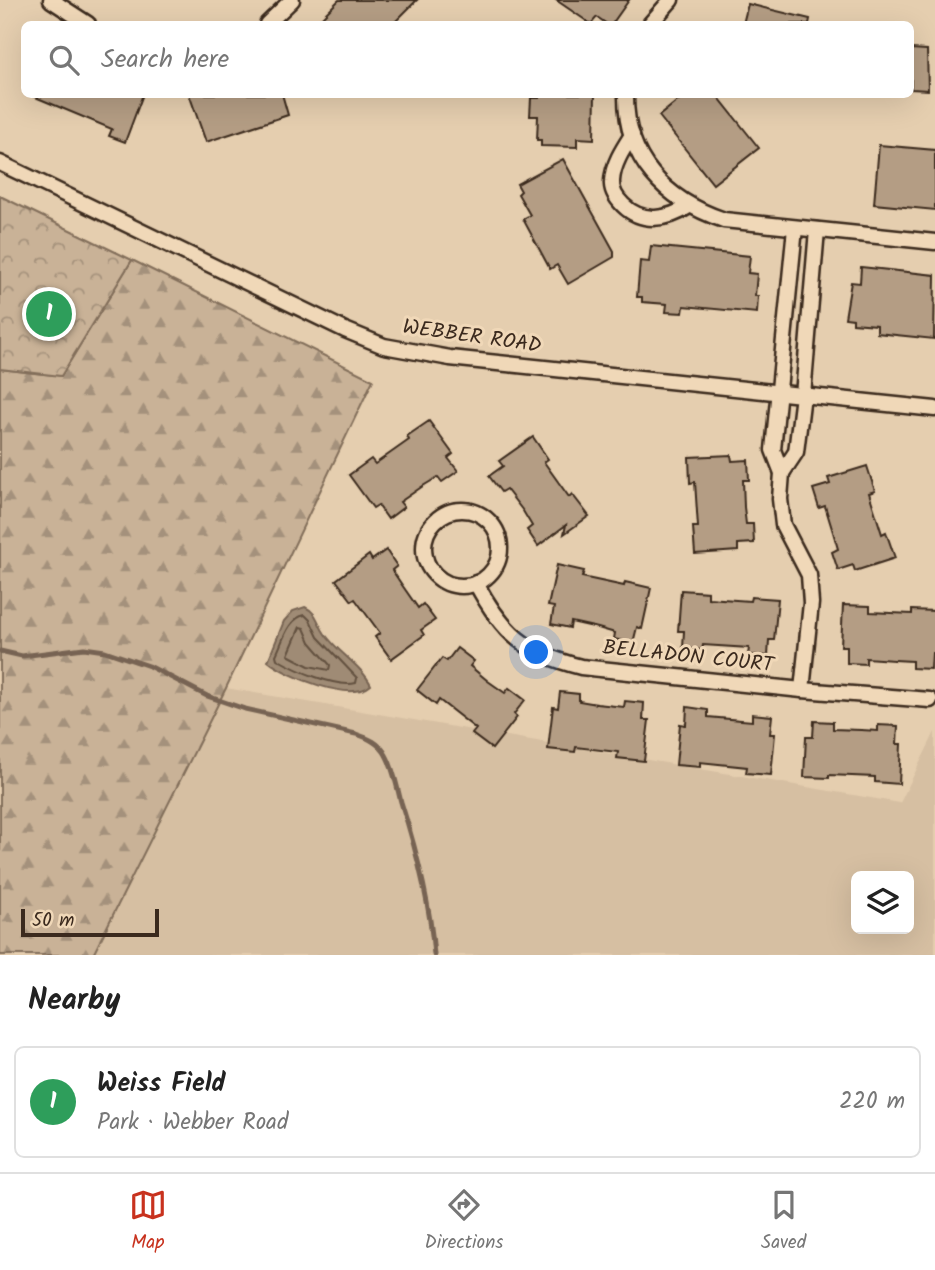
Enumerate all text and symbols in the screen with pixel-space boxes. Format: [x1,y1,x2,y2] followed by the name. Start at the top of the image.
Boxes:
[21,21,914,98] search box
[101,39,229,81] text: Search here
[45,41,83,79] icon: search
[26,288,72,340] pin: 1
[400,311,544,363] street label: WEBBER ROAD
[601,632,777,683] street label: BELLADON COURT
[519,635,553,669] your location
[851,871,914,934] map controls
[851,871,914,934] button: layers
[21,906,159,938] scale bar
[32,906,74,936] text: 50 m
[28,977,120,1025] text: Nearby
[97,1063,226,1105] text: Weiss Field
[50,1084,56,1120] text: 1
[839,1084,905,1120] text: 220 m
[97,1105,288,1141] text: Park · Webber Road
[129,1186,167,1258] tab: Map
[425,1186,503,1258] tab: Directions
[761,1186,806,1258] tab: Saved

